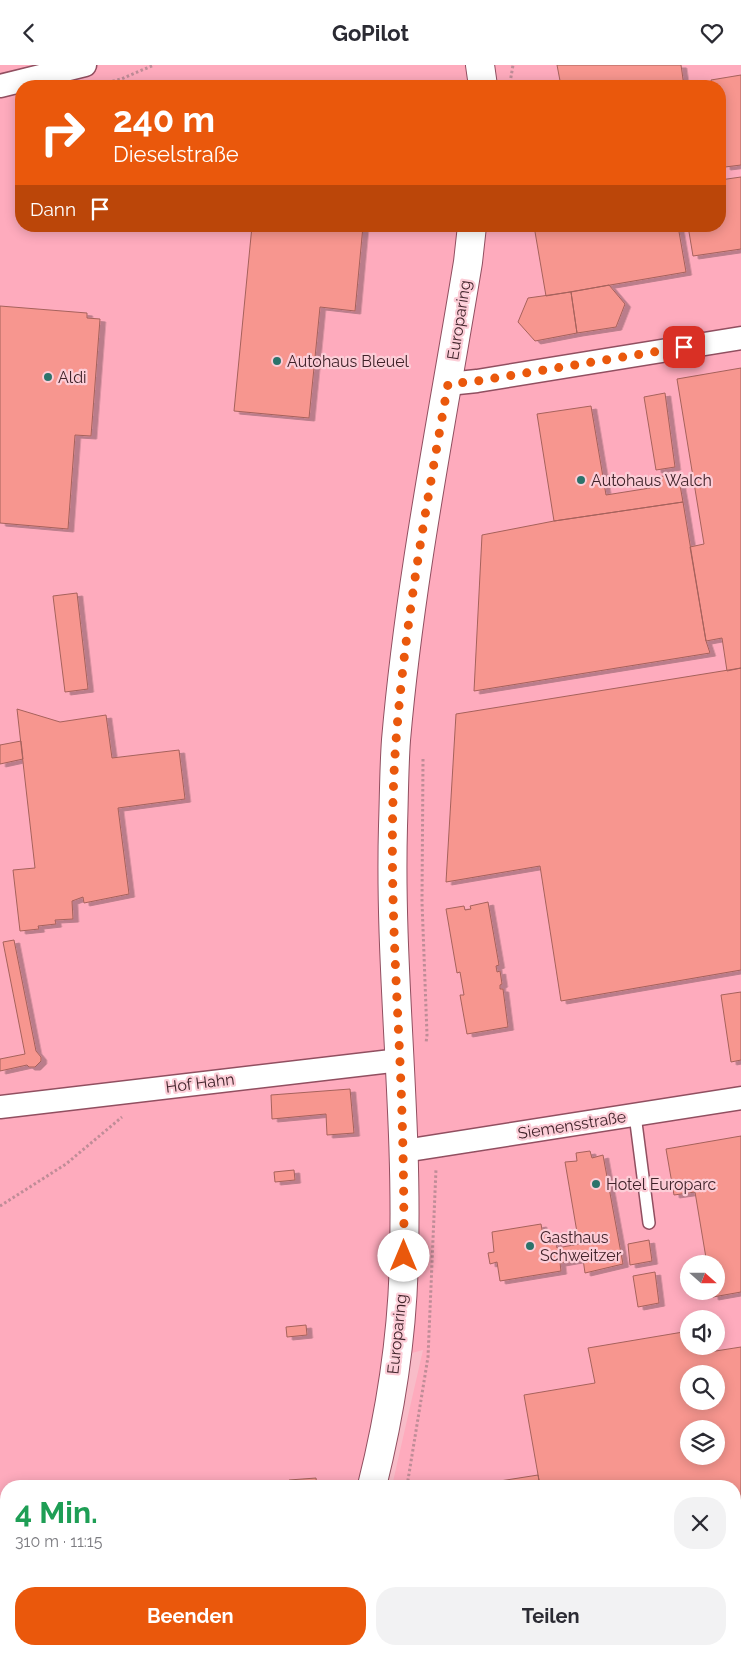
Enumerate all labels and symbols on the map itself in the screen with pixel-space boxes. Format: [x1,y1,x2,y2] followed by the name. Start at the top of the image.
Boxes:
[443,279,475,361] street label: Europaring
[663,326,705,368] pin
[287,352,410,371] place label: Autohaus Bleuel
[271,355,283,367] marker: Autohaus Bleuel
[58,368,87,387] place label: Aldi
[42,371,54,383] marker: Aldi
[591,471,712,490] place label: Autohaus Walch
[575,474,587,486] marker: Autohaus Walch
[165,1069,235,1097] street label: Hof Hahn
[517,1107,627,1143] street label: Siemensstraße
[606,1175,717,1194] place label: Hotel Europarc
[590,1178,602,1190] marker: Hotel Europarc
[540,1228,622,1265] place label: Gasthaus Schweitzer
[377,1229,429,1281] position arrow
[524,1240,536,1252] marker: Gasthaus Schweitzer
[680,1255,725,1300] north arrow
[383,1293,411,1375] street label: Europaring

